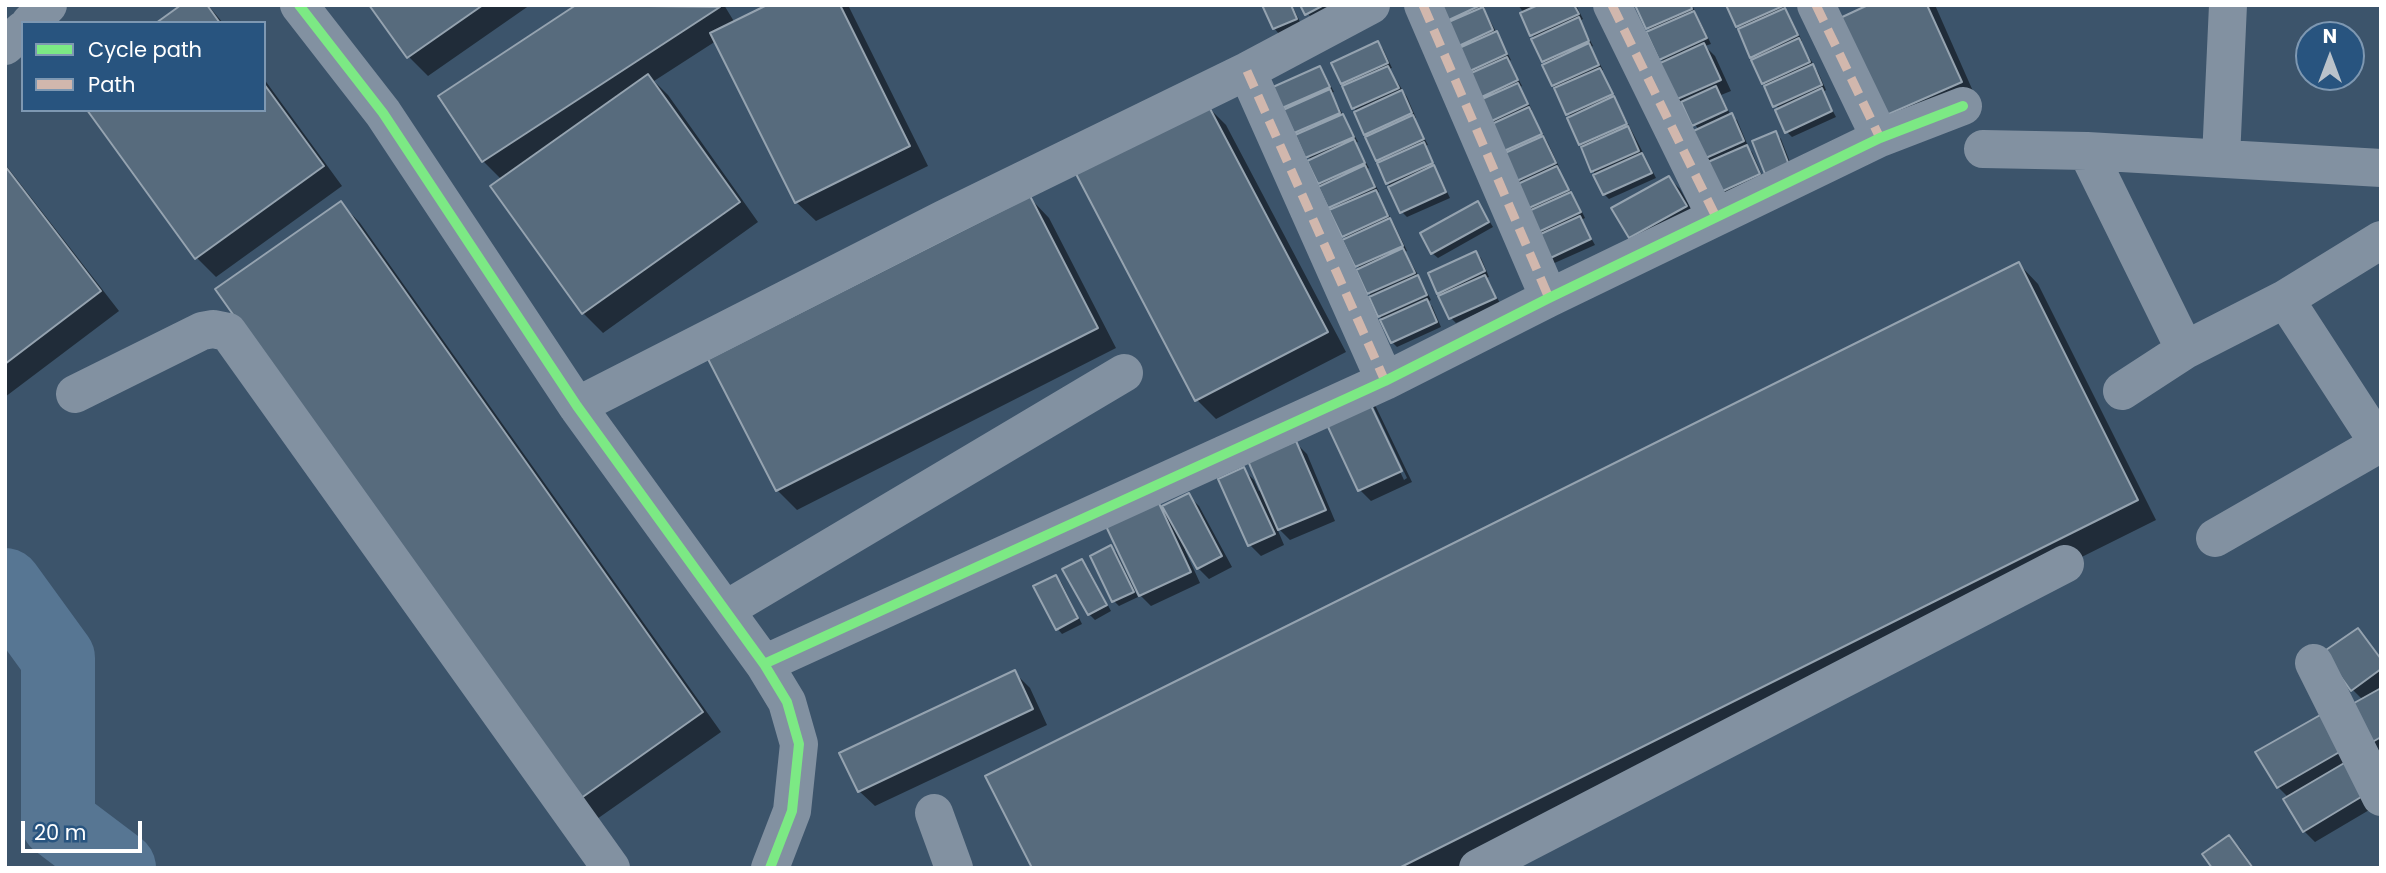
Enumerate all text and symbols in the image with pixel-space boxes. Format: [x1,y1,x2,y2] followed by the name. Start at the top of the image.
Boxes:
[21,21,266,112] legend
[2295,21,2365,91] north arrow
[2323,23,2337,50] text: N
[88,35,202,64] text: Cycle path
[88,70,135,99] text: Path
[24,806,145,850] scale bar
[34,818,87,847] text: 20 m

